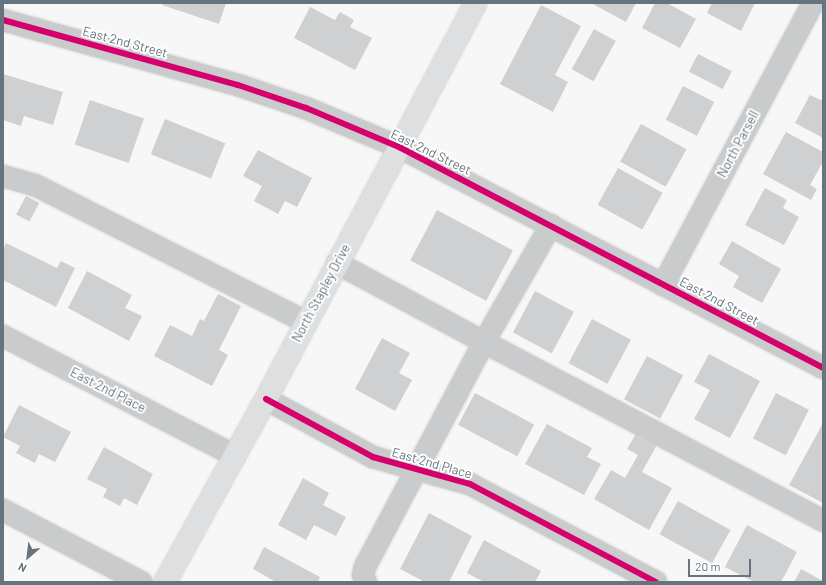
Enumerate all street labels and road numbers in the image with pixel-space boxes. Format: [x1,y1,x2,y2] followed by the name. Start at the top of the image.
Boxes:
[81,23,169,61] street label: East 2nd Street
[714,108,762,180] street label: North Parsell
[388,126,474,178] street label: East 2nd Street
[289,241,353,345] street label: North Stapley Drive
[677,274,761,328] street label: East 2nd Street
[68,364,148,416] street label: East 2nd Place
[390,444,474,482] street label: East 2nd Place

